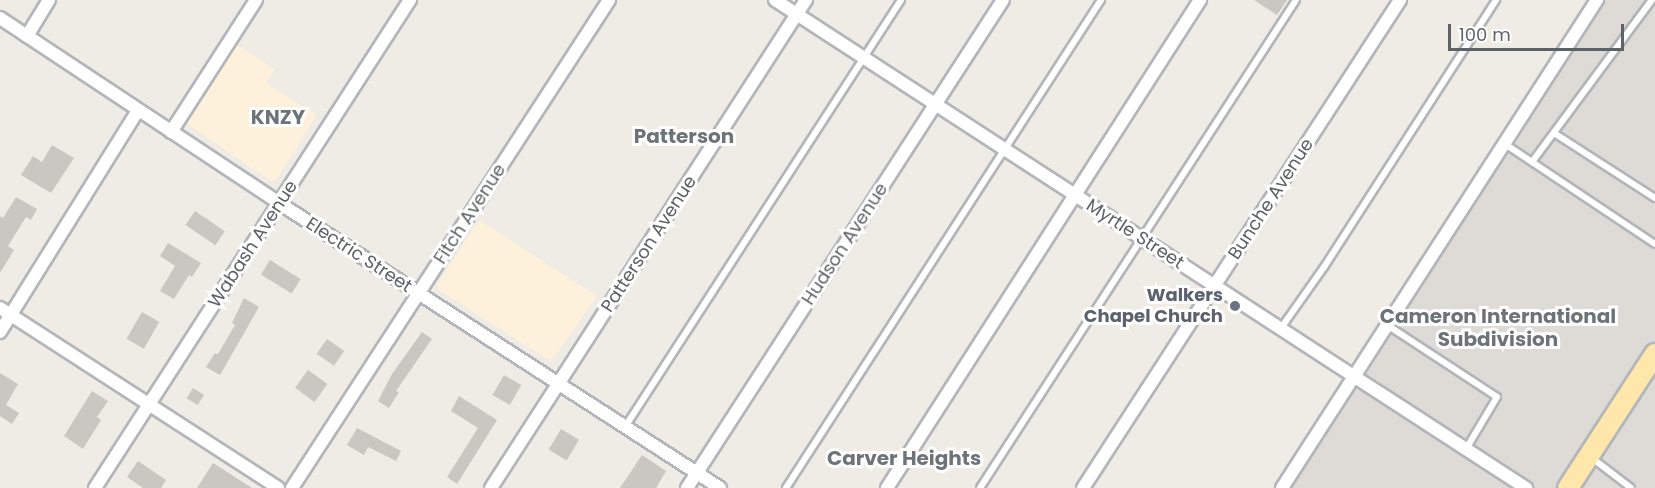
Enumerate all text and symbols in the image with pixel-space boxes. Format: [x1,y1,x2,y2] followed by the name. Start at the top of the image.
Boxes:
[1451,12,1626,50] scale bar
[1459,22,1511,47] text: 100 m
[251,105,305,129] district label: KNZY
[634,124,734,148] district label: Patterson
[1224,134,1318,264] street label: Bunche Avenue
[430,160,510,268] street label: Fitch Avenue
[597,172,701,316] street label: Patterson Avenue
[204,176,302,312] street label: Wabash Avenue
[798,179,892,309] street label: Hudson Avenue
[1082,194,1188,274] street label: Myrtle Street
[302,213,416,297] street label: Electric Street
[1084,285,1223,328] place label: Walkers Chapel Church
[1228,299,1242,313] marker: Walkers Chapel Church
[1380,304,1616,351] district label: Cameron International Subdivision
[827,446,981,470] district label: Carver Heights

